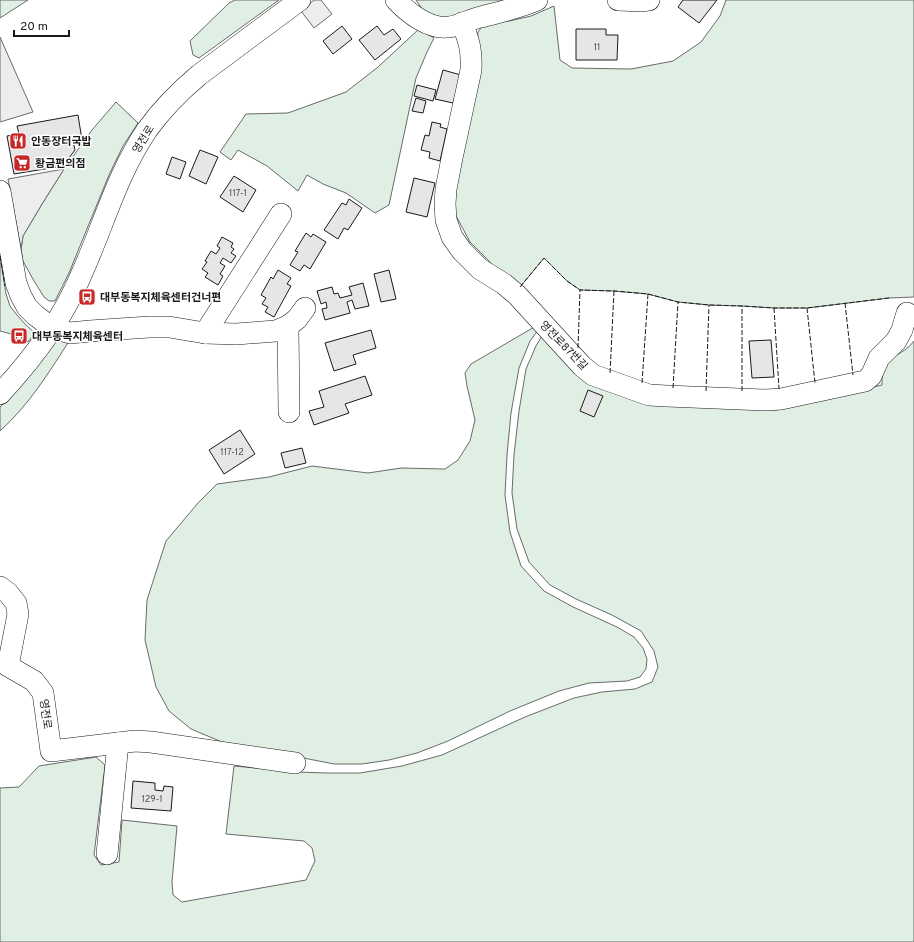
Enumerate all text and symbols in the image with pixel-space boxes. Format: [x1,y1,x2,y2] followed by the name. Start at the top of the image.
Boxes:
[14,12,69,38] scale bar
[20,19,48,35] text: 20 m
[594,42,600,53] house number: 11
[130,123,158,156] street label: 영전로
[8,131,28,151] restaurant icon: 안동장터국밥
[31,135,92,149] place label: 안동장터국밥
[12,153,32,173] supermarket icon: 황금편의점
[35,157,86,171] place label: 황금편의점
[229,188,247,199] house number: 117-1
[77,287,97,307] bus stop icon: 대부동복지체육센터건너편
[100,291,221,305] place label: 대부동복지체육센터건너편
[536,318,590,373] street label: 영전로87번길
[9,326,29,346] bus stop icon: 대부동복지체육센터
[32,330,123,344] place label: 대부동복지체육센터
[220,447,244,458] house number: 117-12
[36,698,54,730] street label: 영전로
[141,794,163,805] house number: 129-1

